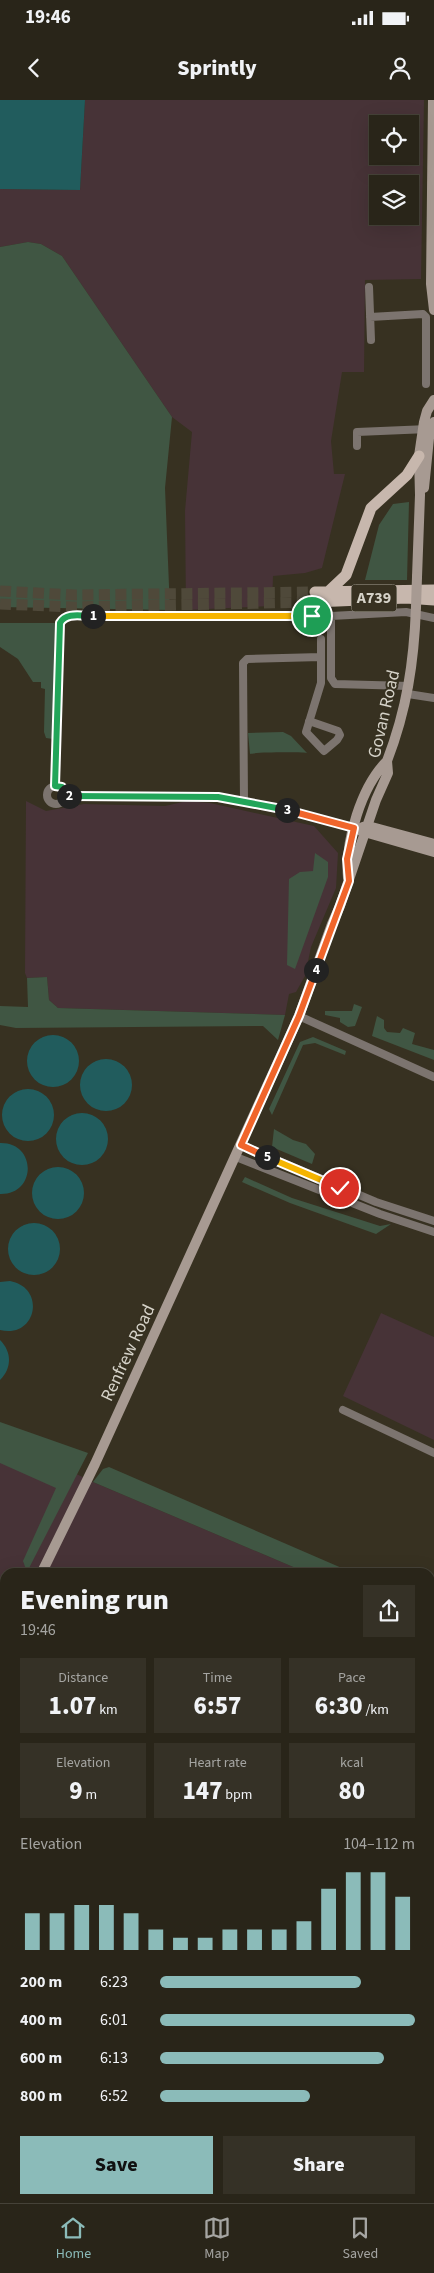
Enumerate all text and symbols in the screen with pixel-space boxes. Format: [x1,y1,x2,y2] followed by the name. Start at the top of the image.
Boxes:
[25,4,71,31] text: 19:46
[177,52,257,84] text: Sprintly
[20,54,48,82] icon: back
[386,54,414,82] icon: person
[369,115,419,225] map controls
[369,115,419,165] button: locate
[369,175,419,225] button: layers
[352,584,396,612] road number: A739
[291,595,333,637] pin
[298,602,326,630] icon: arrive
[80,604,106,628] pin: 1
[90,606,97,626] text: 1
[362,667,406,761] street label: Govan Road
[56,784,82,808] pin: 2
[66,786,73,806] text: 2
[274,798,300,822] pin: 3
[284,800,291,820] text: 3
[304,958,328,982] pin: 4
[313,960,320,980] text: 4
[254,1144,280,1170] pin: 5
[264,1147,271,1167] text: 5
[319,1167,361,1209] pin
[326,1174,354,1202] icon: check
[95,1300,161,1406] street label: Renfrew Road
[20,1580,169,1620] text: Evening run
[363,1585,415,1637] button: share
[20,1619,56,1641] text: 19:46
[58,1668,108,1688] text: Distance
[203,1668,232,1688] text: Time
[338,1668,366,1688] text: Pace
[49,1688,96,1724] text: 1.07
[194,1688,241,1724] text: 6:57
[315,1688,363,1724] text: 6:30
[96,1700,118,1720] text: km
[363,1700,389,1720] text: /km
[56,1753,110,1773] text: Elevation
[188,1753,247,1773] text: Heart rate
[340,1753,364,1773] text: kcal
[69,1773,83,1809] text: 9
[183,1773,223,1809] text: 147
[338,1773,365,1809] text: 80
[83,1785,97,1805] text: m
[223,1785,252,1805] text: bpm
[20,1833,82,1855] text: Elevation
[343,1833,415,1855] text: 104–112 m
[20,1971,62,1993] text: 200 m
[100,1971,128,1993] text: 6:23
[20,2009,62,2031] text: 400 m
[100,2009,128,2031] text: 6:01
[20,2047,62,2069] text: 600 m
[100,2047,128,2069] text: 6:13
[20,2085,62,2107] text: 800 m
[100,2085,128,2107] text: 6:52
[20,2136,213,2194] button: Save
[223,2136,415,2194] button: Share
[56,2214,91,2264] tab: Home
[203,2214,231,2264] tab: Map
[342,2214,378,2264] tab: Saved

